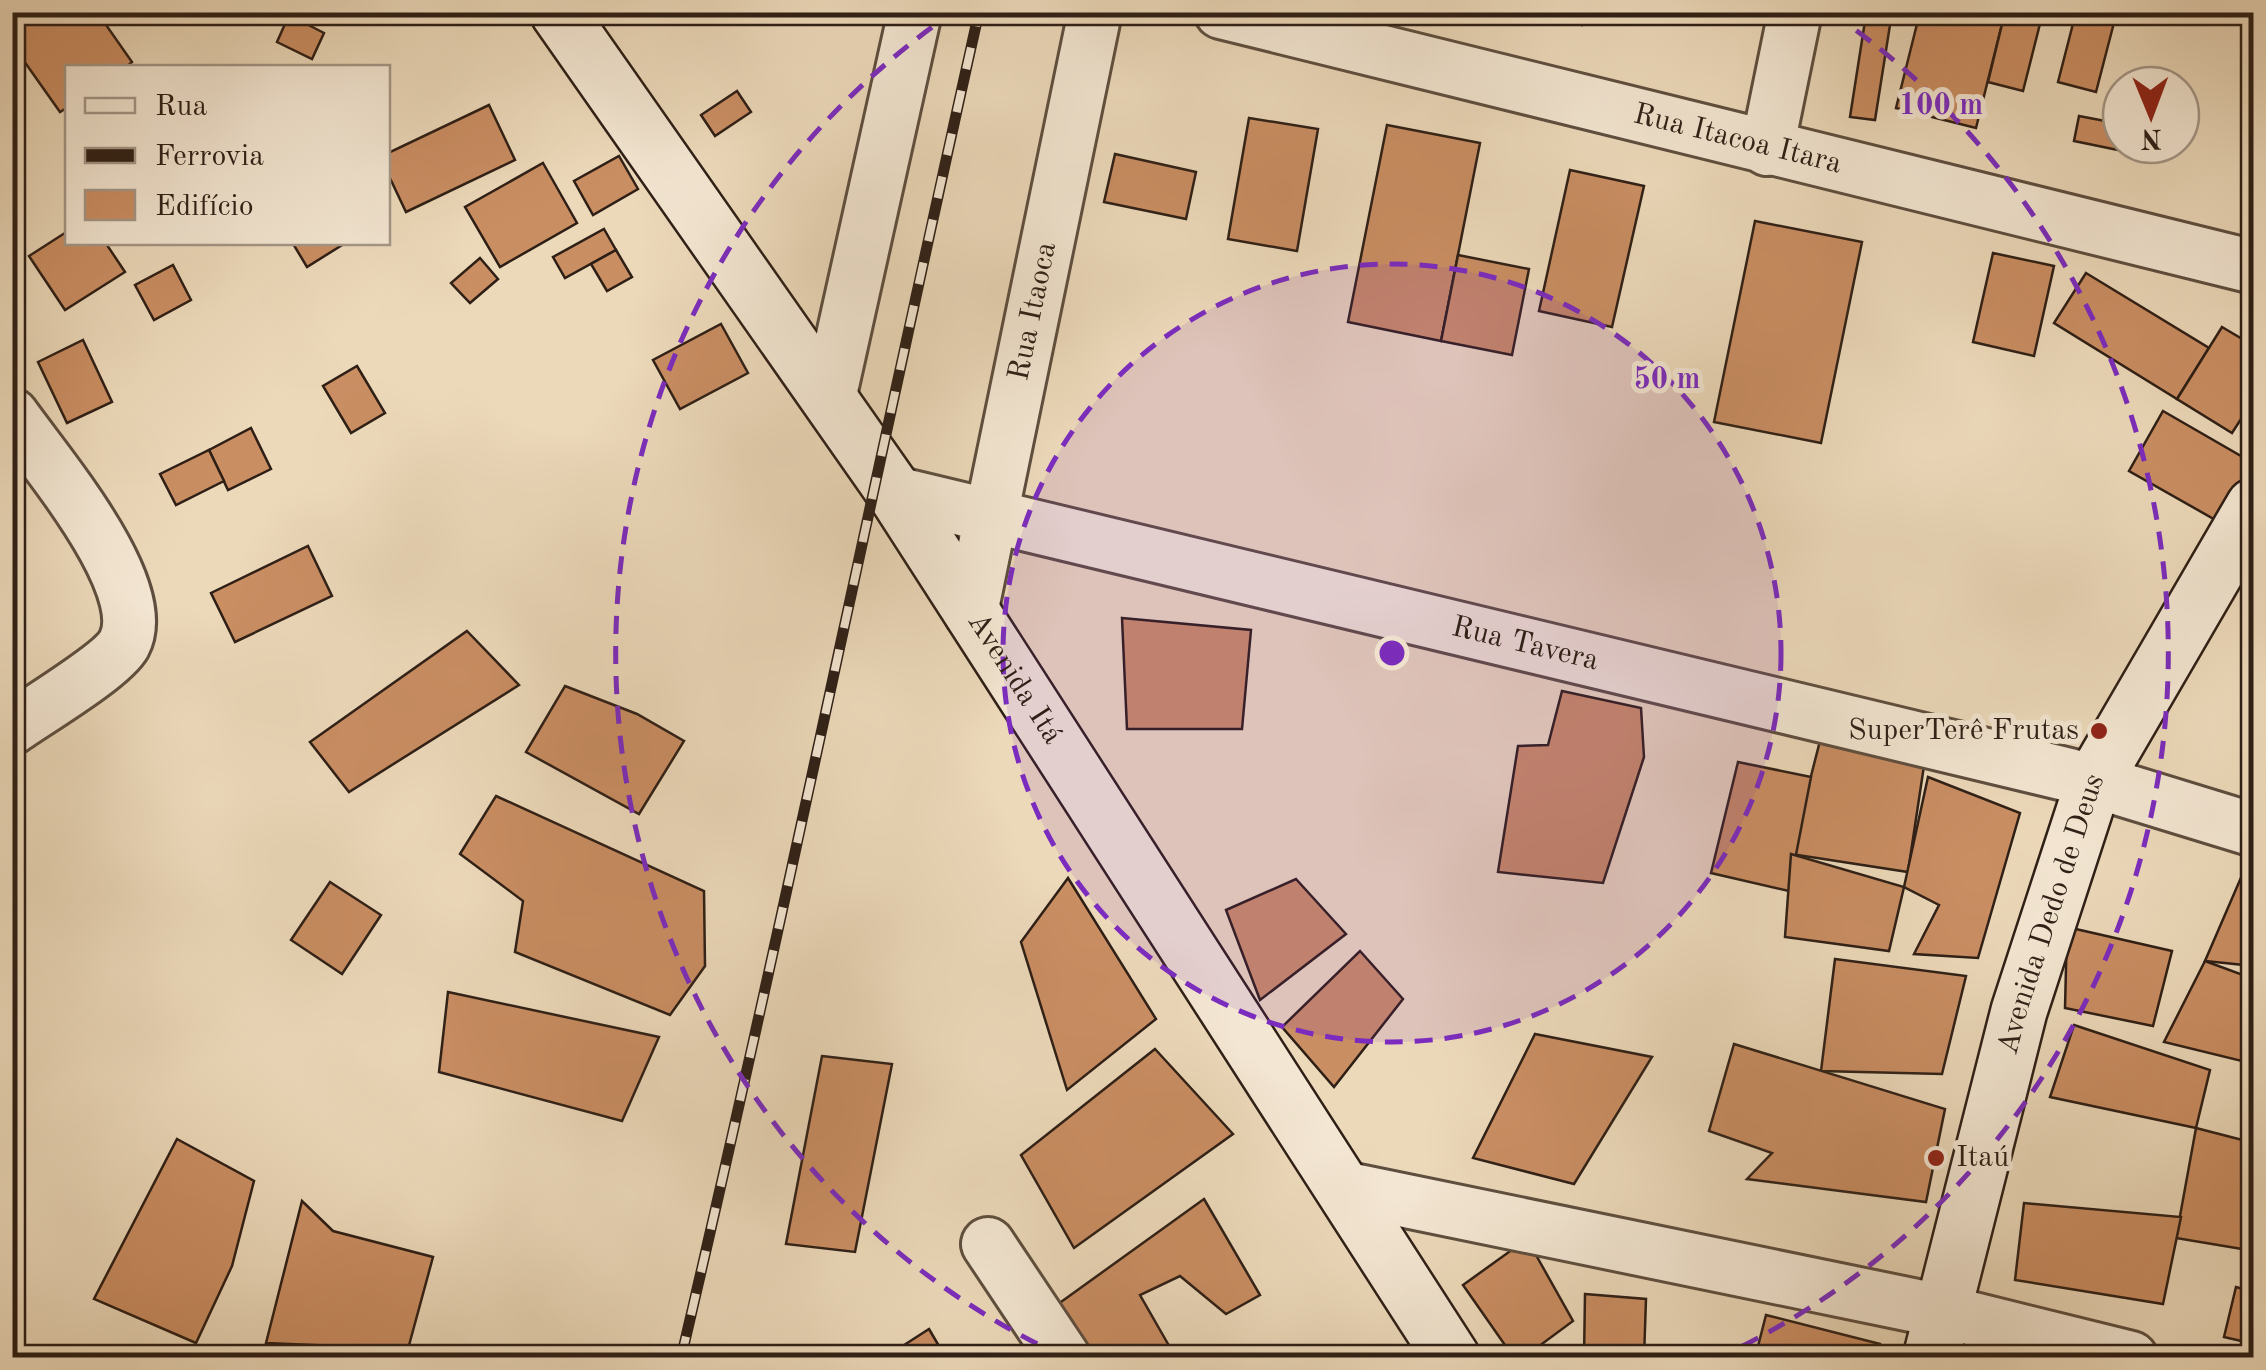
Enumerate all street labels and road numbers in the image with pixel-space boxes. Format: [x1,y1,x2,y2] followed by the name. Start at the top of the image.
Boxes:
[1630,99,1845,180] street label: Rua Itacoa Itara
[1004,239,1062,383] street label: Rua Itaoca
[961,608,1068,750] street label: Avenida Itá
[1449,612,1602,676] street label: Rua Tavera
[1994,768,2110,1058] street label: Avenida Dedo de Deus

